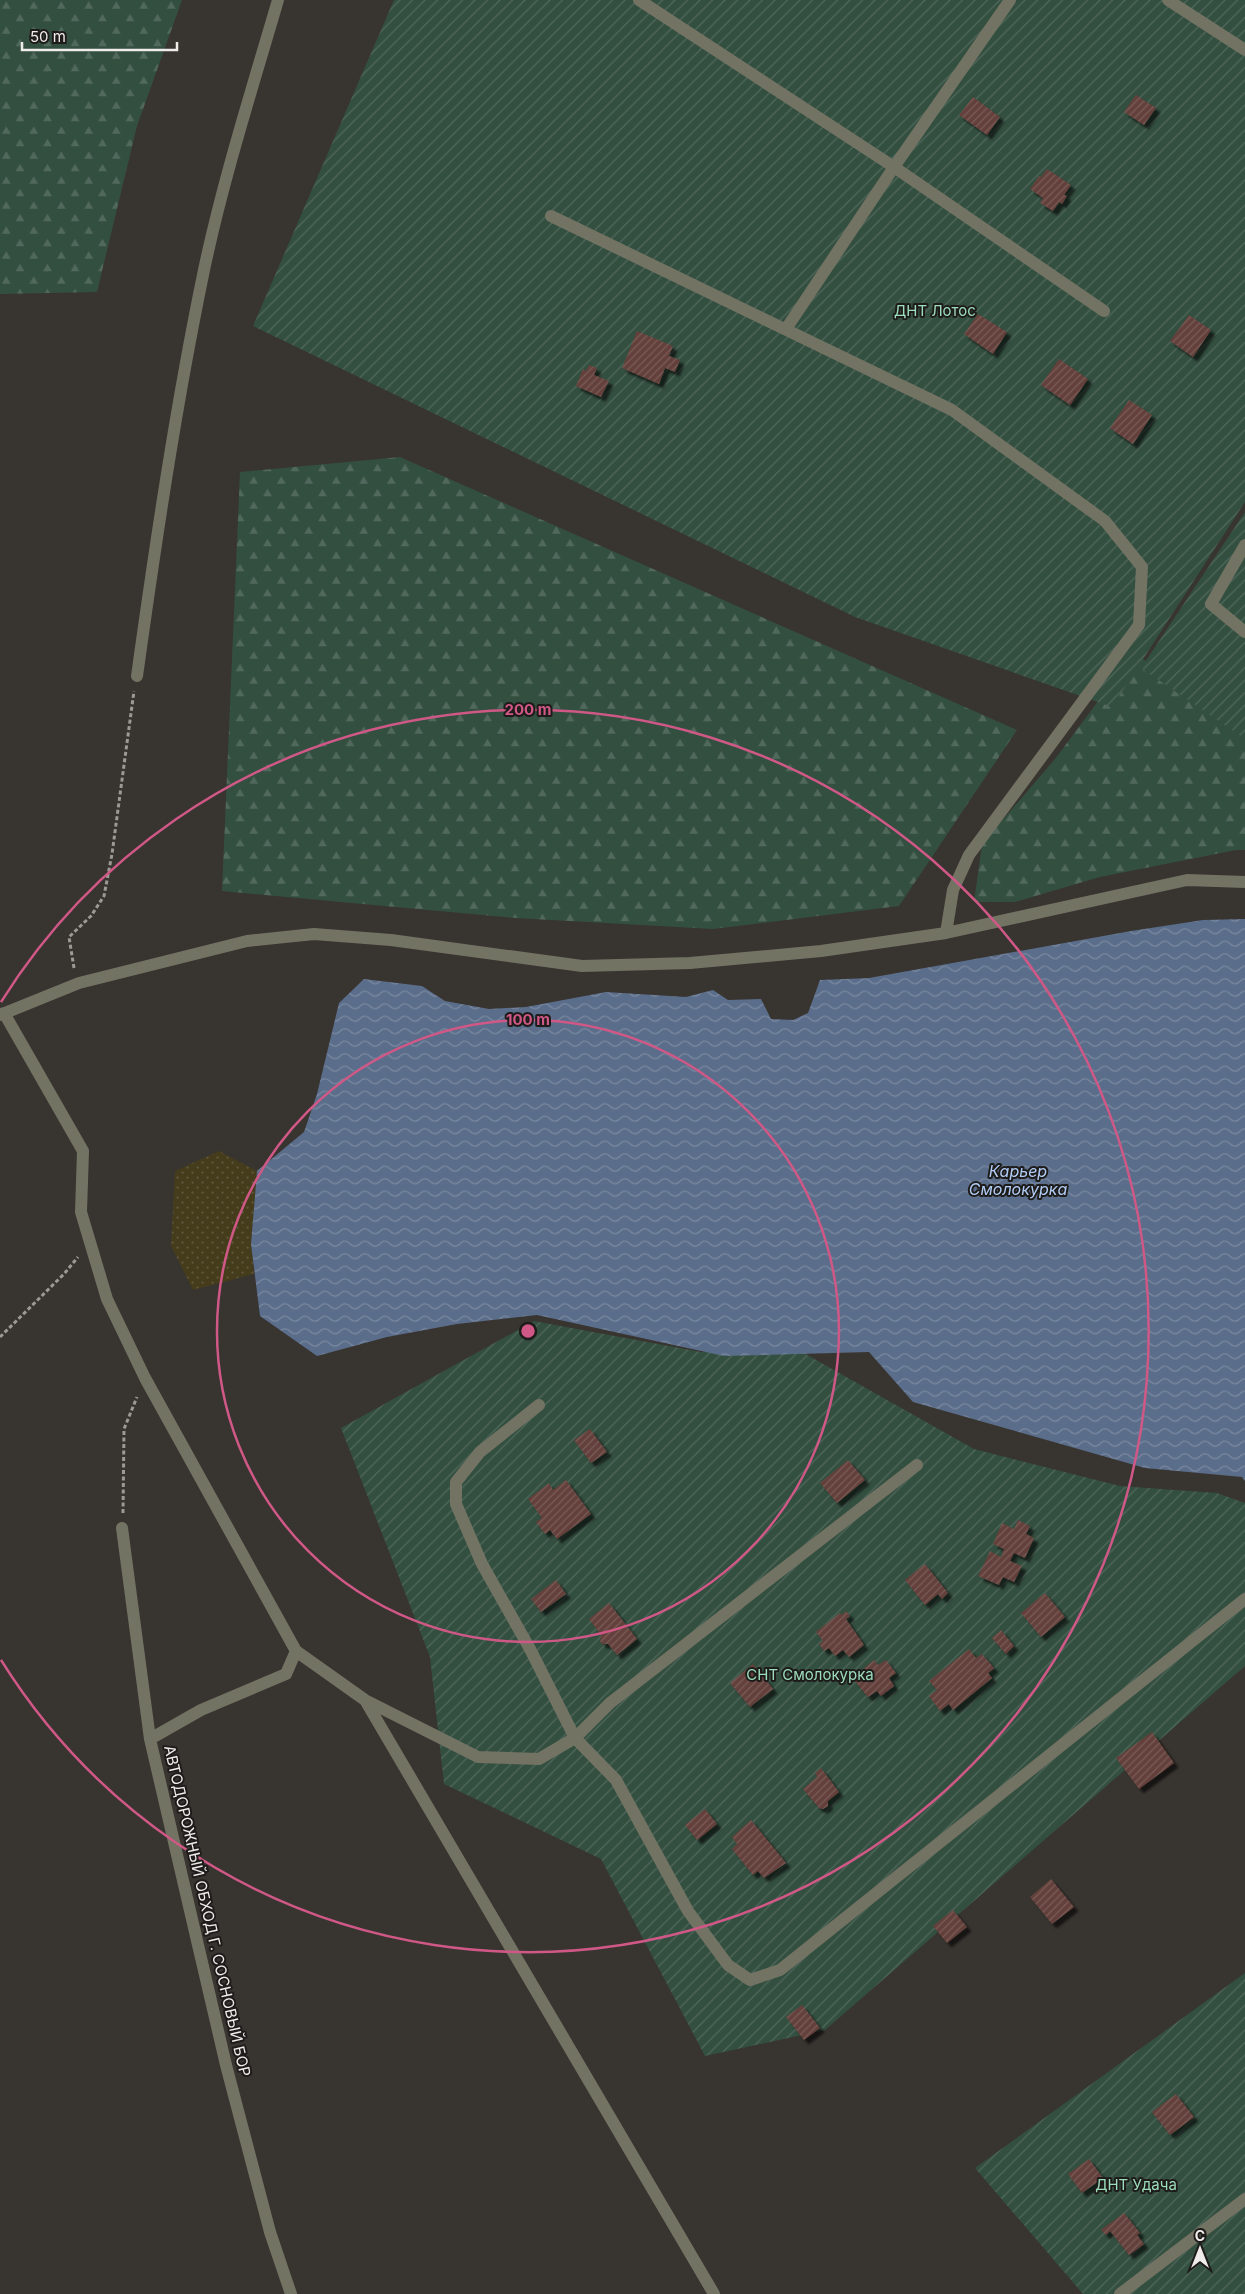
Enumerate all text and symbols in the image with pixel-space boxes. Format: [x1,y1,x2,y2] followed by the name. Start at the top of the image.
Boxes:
[22,20,178,52] scale bar
[30,27,66,46] text: 50 m
[894,301,976,320] park label: ДНТ Лотос
[505,700,551,719] text: 200 m
[506,1010,550,1029] text: 100 m
[969,1161,1067,1199] water label: Карьер Смолокурка
[519,1322,537,1340] centre of rings
[746,1665,874,1684] park label: СНТ Смолокурка
[160,1743,255,2078] street label: АВТОДОРОЖНЫЙ ОБХОД Г. СОСНОВЫЙ БОР
[1095,2175,1177,2194] park label: ДНТ Удача
[1175,2224,1225,2274] north arrow
[1195,2227,1205,2244] text: С

